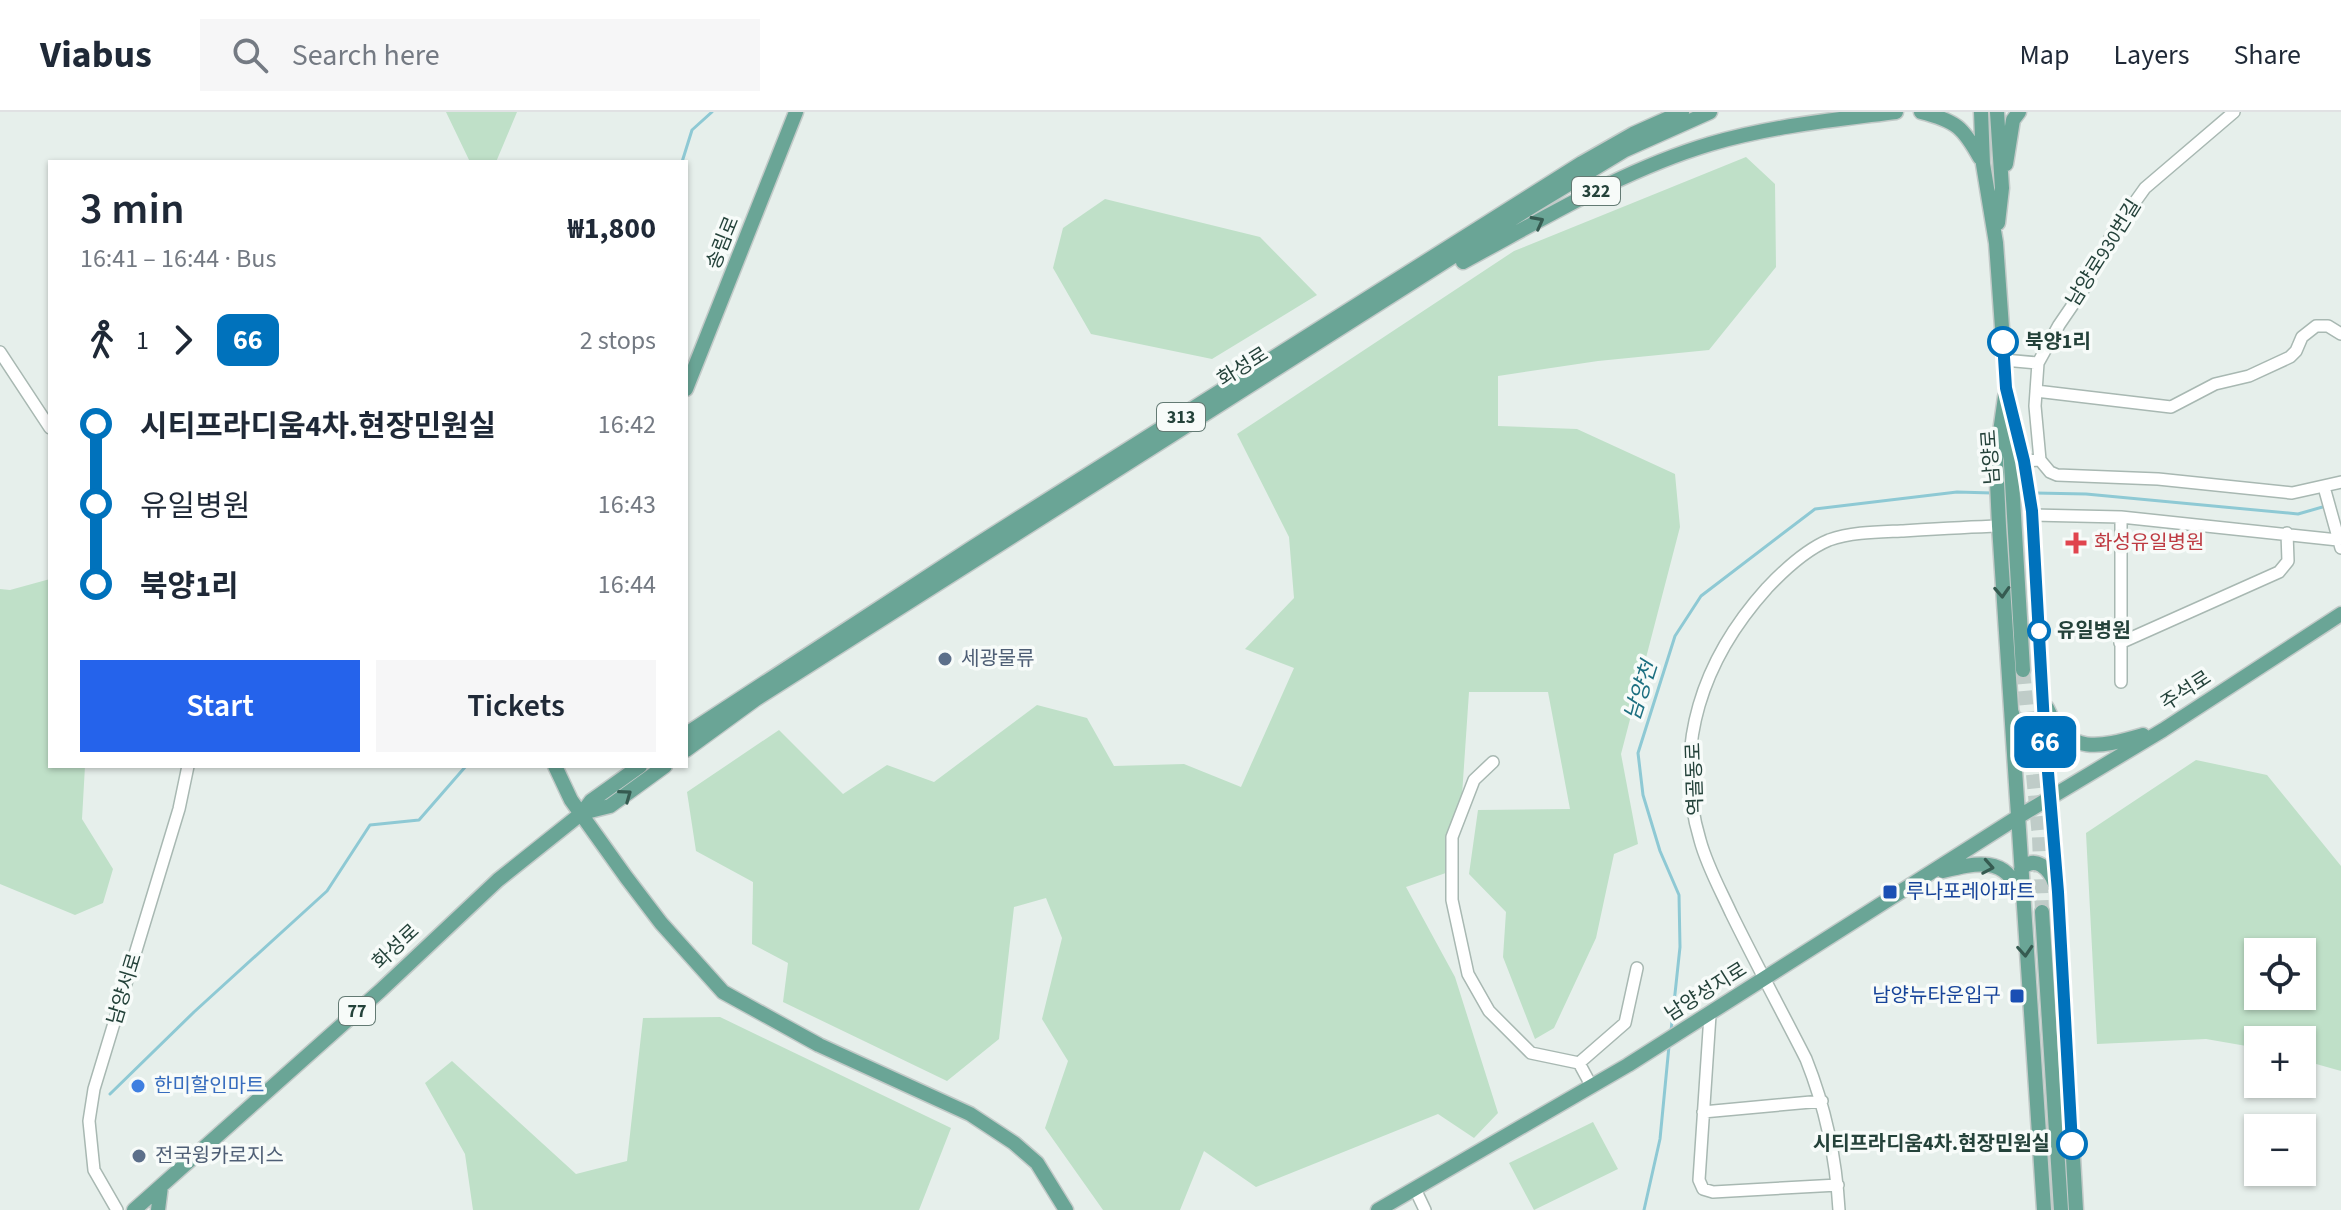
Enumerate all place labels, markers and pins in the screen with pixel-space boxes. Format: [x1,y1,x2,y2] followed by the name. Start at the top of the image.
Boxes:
[1988,327,2018,357] marker: 북양1리
[2025,328,2091,356] place label: 북양1리
[2094,529,2204,557] place label: 화성유일병원
[2065,532,2087,554] marker: 화성유일병원
[2057,617,2131,645] place label: 유일병원
[2028,620,2050,642] marker: 유일병원
[961,645,1035,673] place label: 세광물류
[936,650,954,668] marker: 세광물류
[1906,878,2035,906] place label: 루나포레아파트
[1881,883,1899,901] marker: 루나포레아파트
[1872,982,2001,1010] place label: 남양뉴타운입구
[2008,987,2026,1005] marker: 남양뉴타운입구
[154,1072,264,1100] place label: 한미할인마트
[129,1077,147,1095] marker: 한미할인마트
[2057,1129,2087,1159] marker: 시티프라디움4차.현장민원실
[1813,1130,2050,1158] place label: 시티프라디움4차.현장민원실
[155,1142,284,1170] place label: 전국윙카로지스
[130,1147,148,1165] marker: 전국윙카로지스

